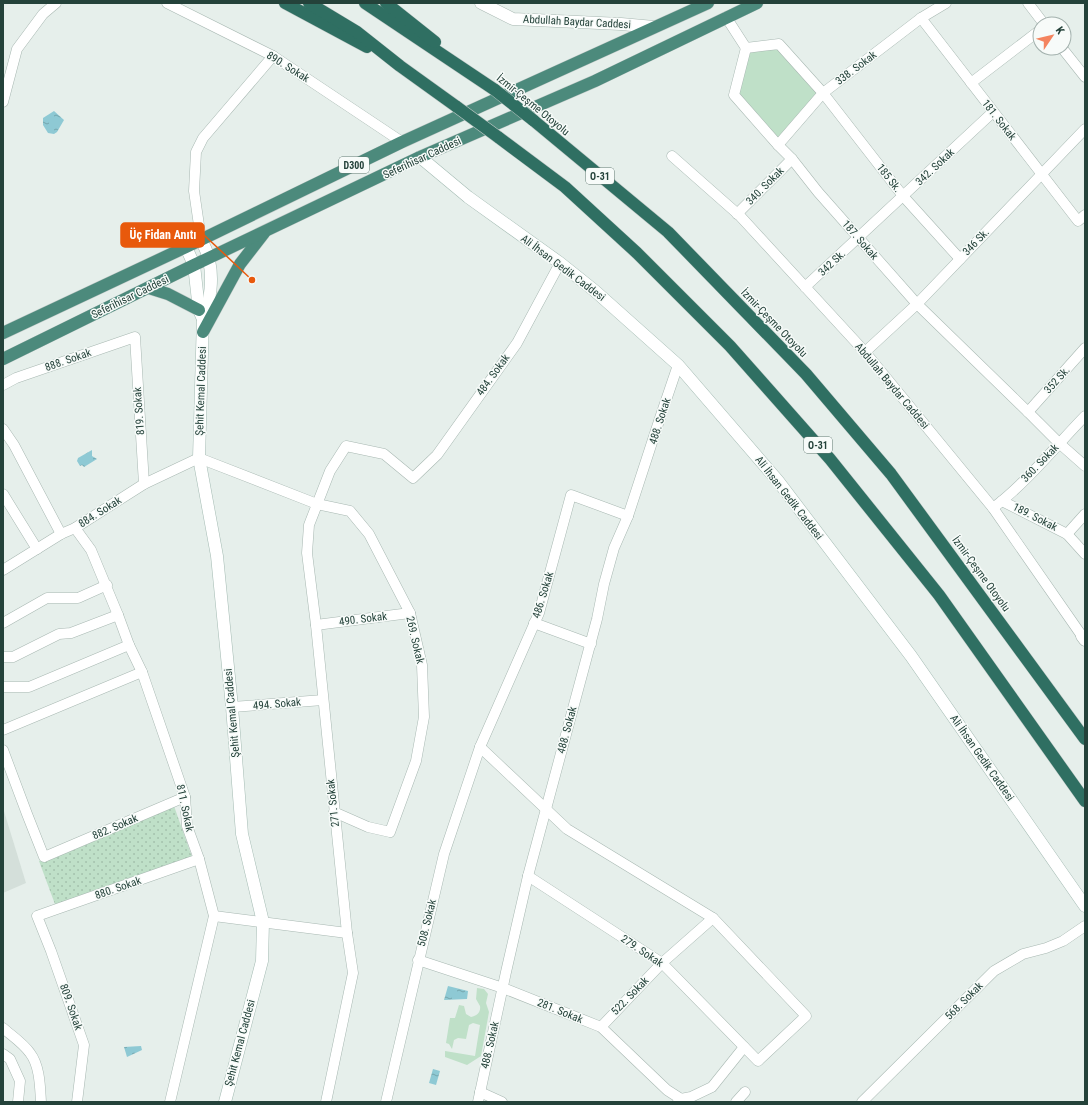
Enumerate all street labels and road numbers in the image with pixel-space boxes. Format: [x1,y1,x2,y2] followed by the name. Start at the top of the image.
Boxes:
[523,13,631,31] street label: Abdullah Baydar Caddesi
[833,48,879,88] street label: 338. Sokak
[264,49,312,85] street label: 890. Sokak
[494,72,572,138] street label: İzmir-Çeşme Otoyolu
[979,97,1019,143] street label: 181. Sokak
[381,134,463,182] street label: Seferihisar Caddesi
[913,146,957,188] street label: 342. Sokak
[339,157,369,173] road number: D300
[874,161,904,195] street label: 185 Sk.
[743,164,787,208] street label: 340. Sokak
[586,168,614,184] road number: O-31
[839,218,881,262] street label: 187. Sokak
[960,226,992,258] street label: 346 Sk.
[518,232,608,304] street label: Ali İhsan Gedik Caddesi
[816,247,848,279] street label: 342 Sk.
[89,273,171,321] street label: Seferihisar Caddesi
[738,286,810,360] street label: İzmir-Çeşme Otoyolu
[852,340,932,432] street label: Abdullah Baydar Caddesi
[43,346,93,374] street label: 888. Sokak
[193,346,209,436] street label: Şehit Kemal Caddesi
[474,352,512,398] street label: 484. Sokak
[1041,364,1073,396] street label: 352 Sk.
[131,387,147,435] street label: 819. Sokak
[646,396,674,446] street label: 488. Sokak
[804,437,832,453] road number: O-31
[1019,441,1061,485] street label: 360. Sokak
[752,454,826,542] street label: Ali İhsan Gedik Caddesi
[76,494,124,530] street label: 884. Sokak
[1011,500,1059,534] street label: 189. Sokak
[949,534,1013,614] street label: İzmir-Çeşme Otoyolu
[530,570,556,620] street label: 486. Sokak
[338,610,388,628] street label: 490. Sokak
[403,615,427,665] street label: 269. Sokak
[222,668,242,758] street label: Şehit Kemal Caddesi
[252,695,302,713] street label: 494. Sokak
[554,705,580,755] street label: 488. Sokak
[947,712,1017,804] street label: Ali İhsan Gedik Caddesi
[324,778,342,828] street label: 271. Sokak
[174,783,196,833] street label: 811. Sokak
[90,812,140,842] street label: 882. Sokak
[93,874,143,902] street label: 880. Sokak
[415,898,439,948] street label: 508. Sokak
[618,932,666,970] street label: 279. Sokak
[609,974,651,1018] street label: 522. Sokak
[942,979,986,1023] street label: 568. Sokak
[57,982,85,1032] street label: 809. Sokak
[535,996,585,1026] street label: 281. Sokak
[222,998,258,1088] street label: Şehit Kemal Caddesi
[478,1020,502,1070] street label: 488. Sokak

